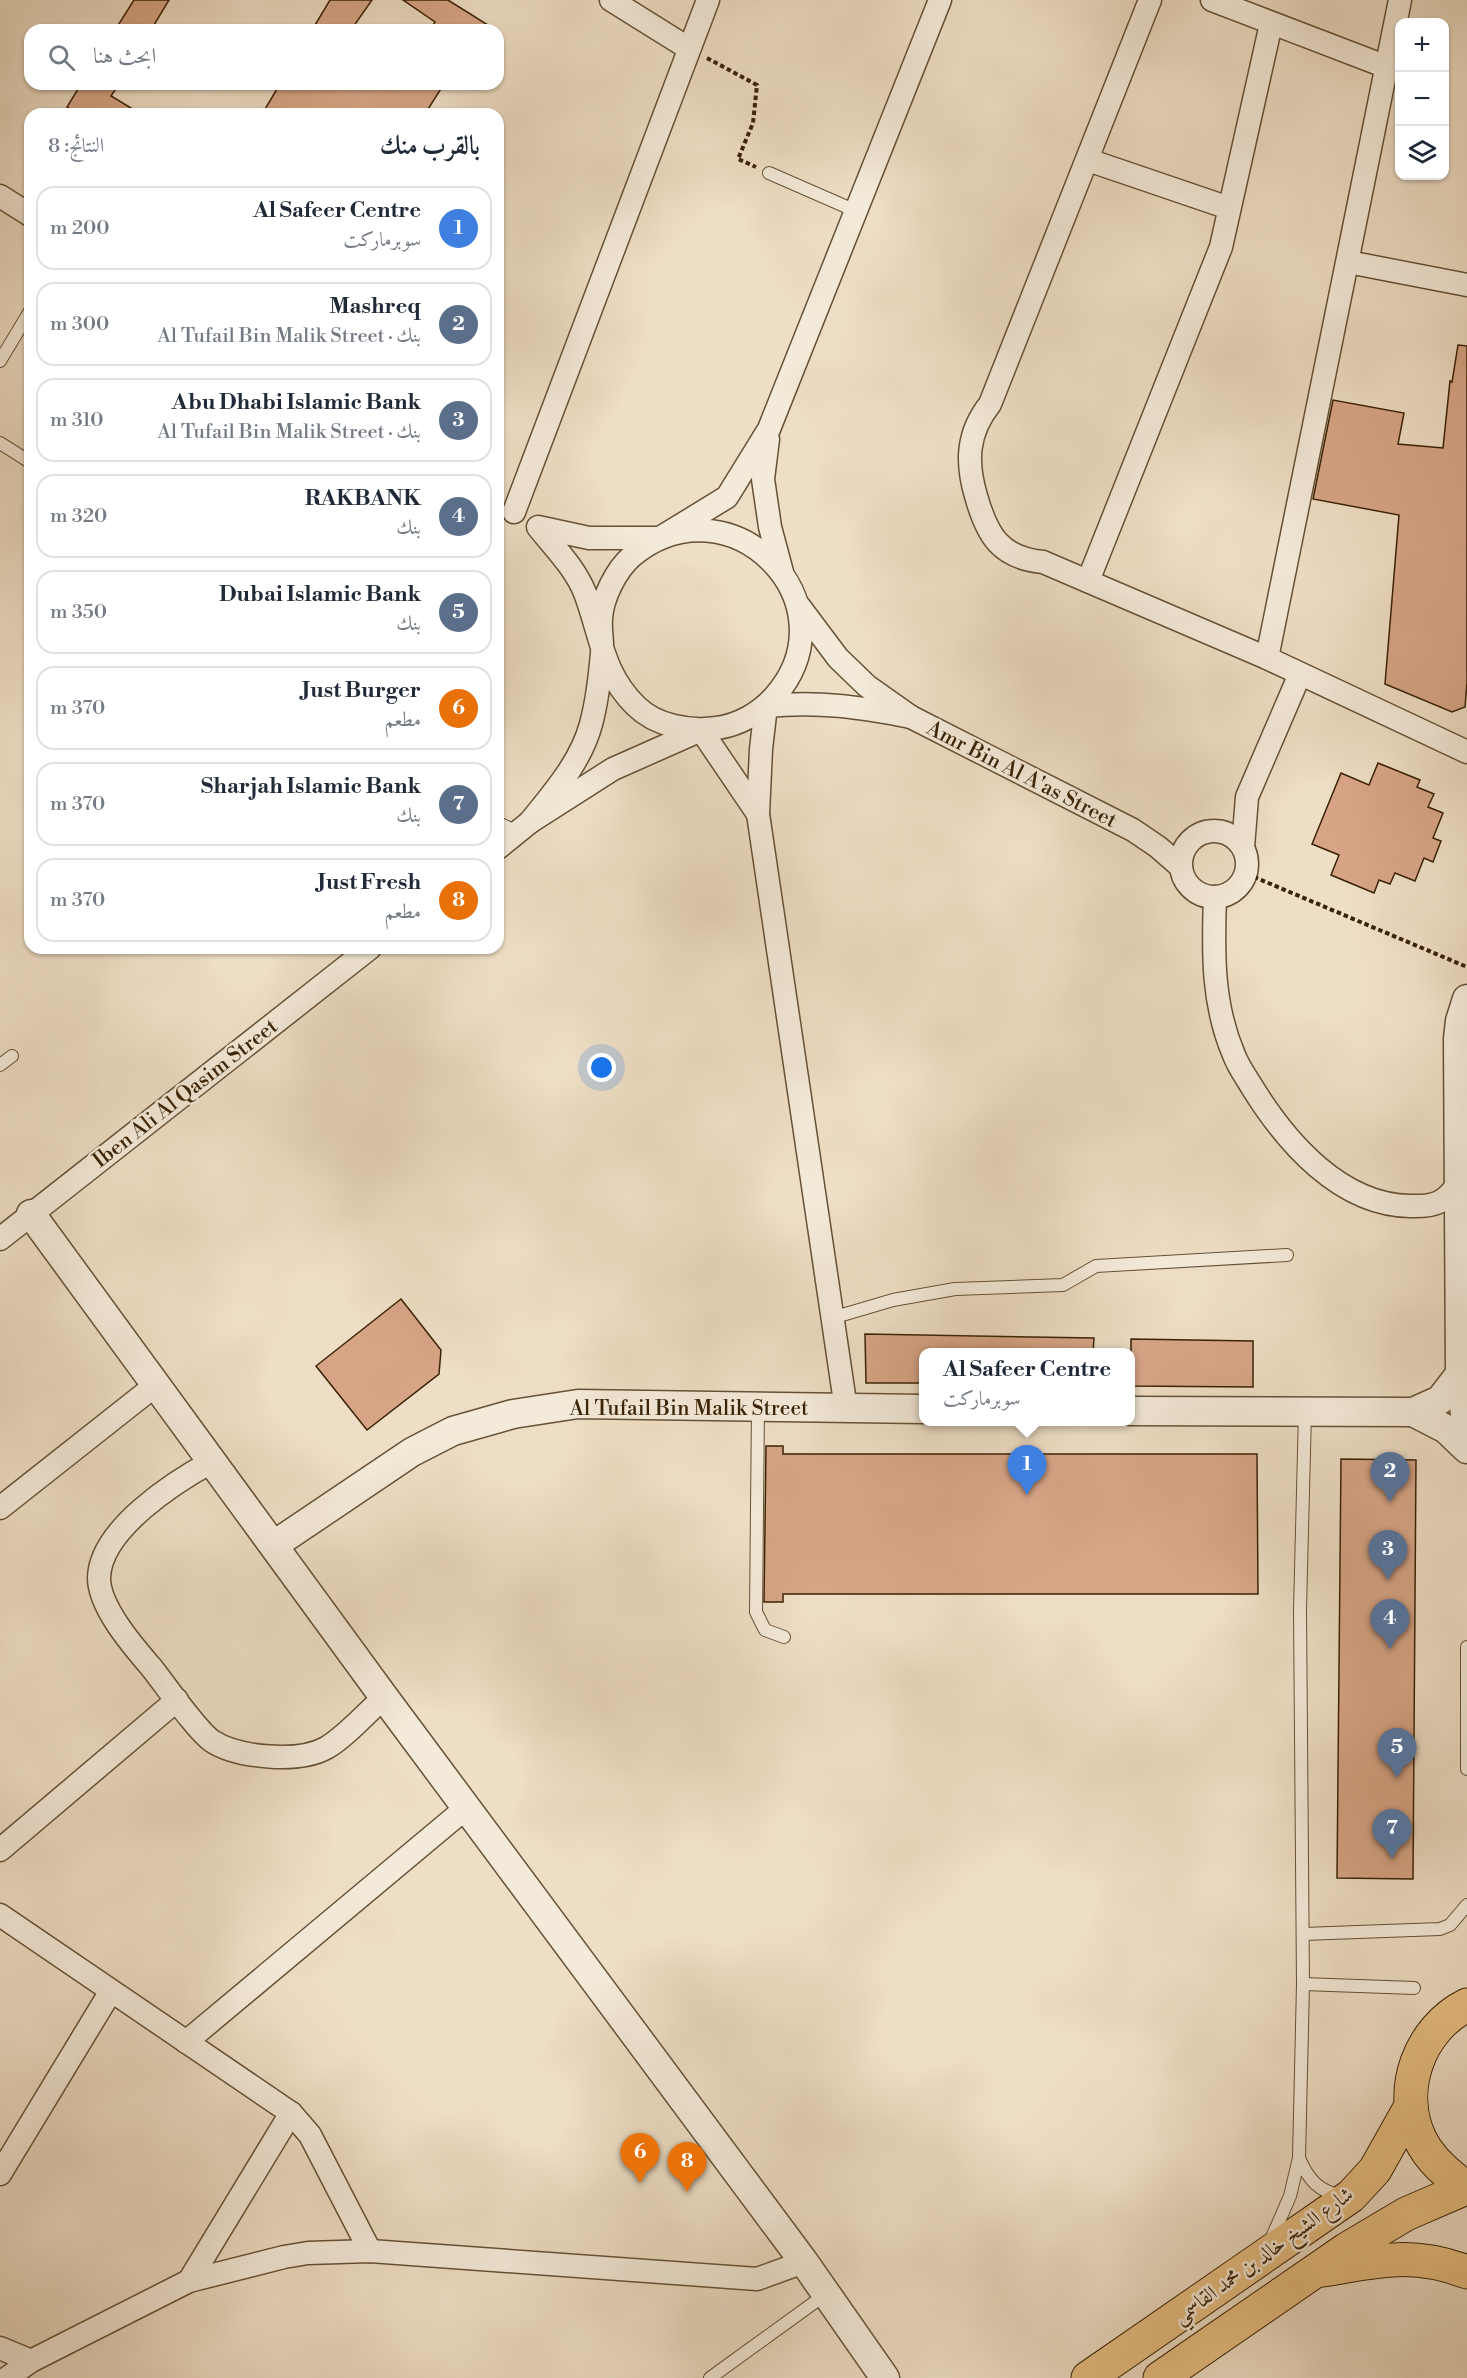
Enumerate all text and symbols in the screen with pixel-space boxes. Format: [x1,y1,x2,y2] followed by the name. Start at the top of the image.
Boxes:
[1395,18,1449,180] map controls
[1395,18,1449,72] button: +
[24,24,504,90] search box
[45,41,78,74] icon: search
[93,43,156,70] text: ابحث هنا
[1395,72,1449,126] button: −
[1395,126,1449,180] button: layers
[380,130,480,162] text: بالقرب منك
[48,134,104,159] text: النتائج: 8
[253,197,421,224] text: Al Safeer Centre
[50,216,110,241] text: 200 m
[454,216,463,241] text: 1
[343,228,421,253] text: سوبرماركت
[329,293,421,320] text: Mashreq
[50,312,109,337] text: 300 m
[452,312,465,337] text: 2
[157,324,421,349] text: بنك · Al Tufail Bin Malik Street
[171,389,421,416] text: Abu Dhabi Islamic Bank
[50,408,103,433] text: 310 m
[452,408,465,433] text: 3
[157,420,421,445] text: بنك · Al Tufail Bin Malik Street
[305,485,421,512] text: RAKBANK
[50,504,107,529] text: 320 m
[452,504,465,529] text: 4
[396,516,421,541] text: بنك
[219,581,421,608] text: Dubai Islamic Bank
[50,600,107,625] text: 350 m
[452,600,465,625] text: 5
[396,612,421,637] text: بنك
[302,677,421,704] text: Just Burger
[50,696,105,721] text: 370 m
[452,696,465,721] text: 6
[384,708,421,733] text: مطعم
[921,715,1121,834] street label: Amr Bin Al A'as Street
[201,773,421,800] text: Sharjah Islamic Bank
[50,792,105,817] text: 370 m
[453,792,464,817] text: 7
[396,804,421,829] text: بنك
[318,869,421,896] text: Just Fresh
[50,888,105,913] text: 370 m
[452,888,465,913] text: 8
[384,900,421,925] text: مطعم
[88,1013,284,1174] street label: Iben Ali Al Qasim Street
[587,1053,616,1082] your location
[919,1348,1135,1426] popup
[943,1356,1111,1383] text: Al Safeer Centre
[943,1387,1021,1412] text: سوبرماركت
[569,1396,809,1422] street label: Al Tufail Bin Malik Street
[1008,1446,1046,1495] pin: 1
[1370,1452,1410,1502] pin: 2
[1368,1530,1408,1580] pin: 3
[1370,1600,1410,1649] pin: 4
[1378,1728,1416,1778] pin: 5
[1372,1810,1412,1859] pin: 7
[620,2134,660,2183] pin: 6
[668,2142,706,2192] pin: 8
[1168,2182,1362,2335] street label: شارع الشيخ خالد بن محمد القاسمي

